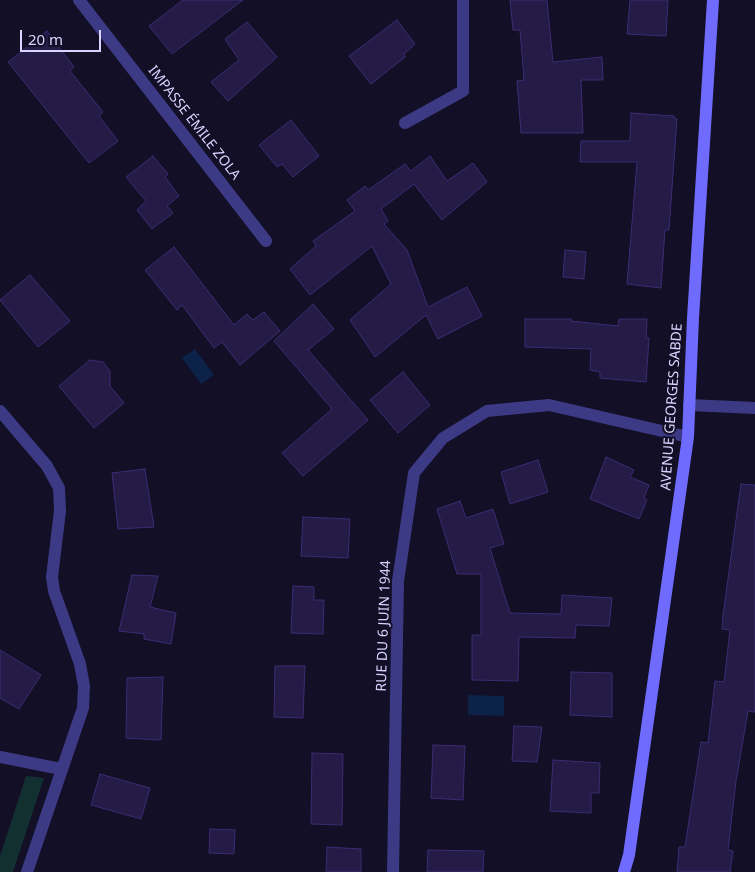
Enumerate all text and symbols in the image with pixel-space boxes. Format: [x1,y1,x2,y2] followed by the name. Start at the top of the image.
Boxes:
[22,20,104,52] scale bar
[28,29,63,49] text: 20 m
[144,63,244,183] street label: IMPASSE ÉMILE ZOLA
[658,323,686,491] street label: AVENUE GEORGES SABDE
[373,560,395,692] street label: RUE DU 6 JUIN 1944

